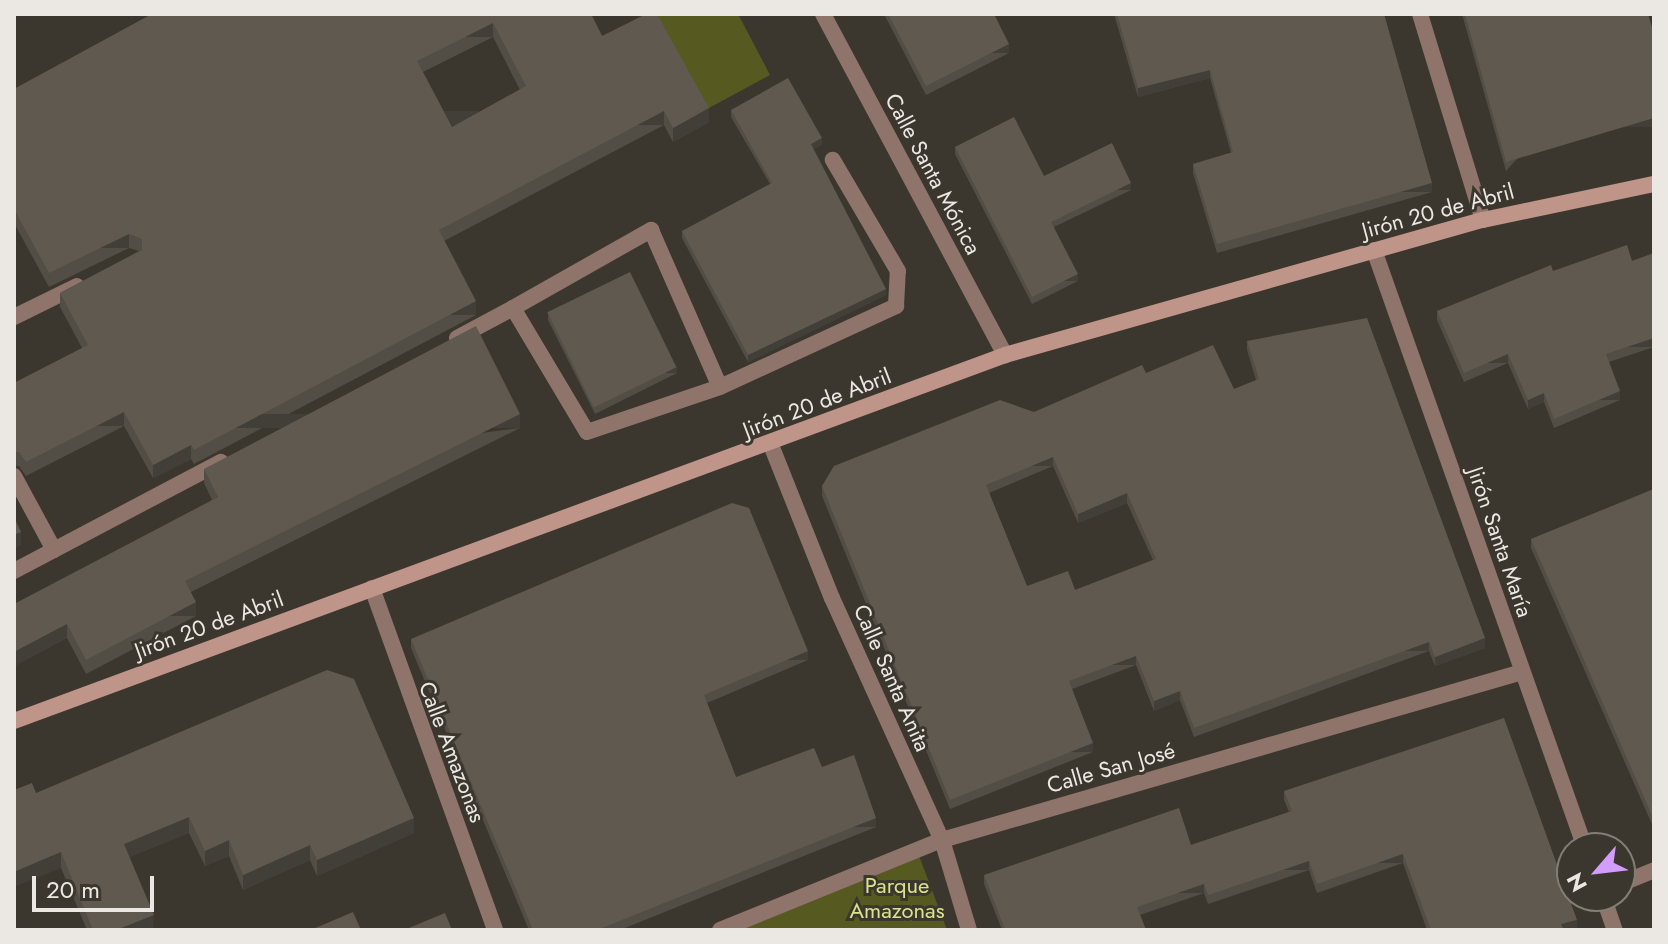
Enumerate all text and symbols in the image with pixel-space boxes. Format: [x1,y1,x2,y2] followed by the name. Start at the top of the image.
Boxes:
[879,89,987,259] street label: Calle Santa Mónica
[1359,178,1517,244] street label: Jirón 20 de Abril
[739,363,895,443] street label: Jirón 20 de Abril
[1462,463,1538,621] street label: Jirón Santa María
[131,586,287,664] street label: Jirón 20 de Abril
[848,600,936,756] street label: Calle Santa Anita
[413,678,491,826] street label: Calle Amazonas
[1044,737,1178,799] street label: Calle San José
[1556,832,1636,912] north arrow
[36,860,158,910] scale bar
[1558,867,1595,898] text: N
[46,872,100,907] text: 20 m
[849,872,945,924] park label: Parque Amazonas

